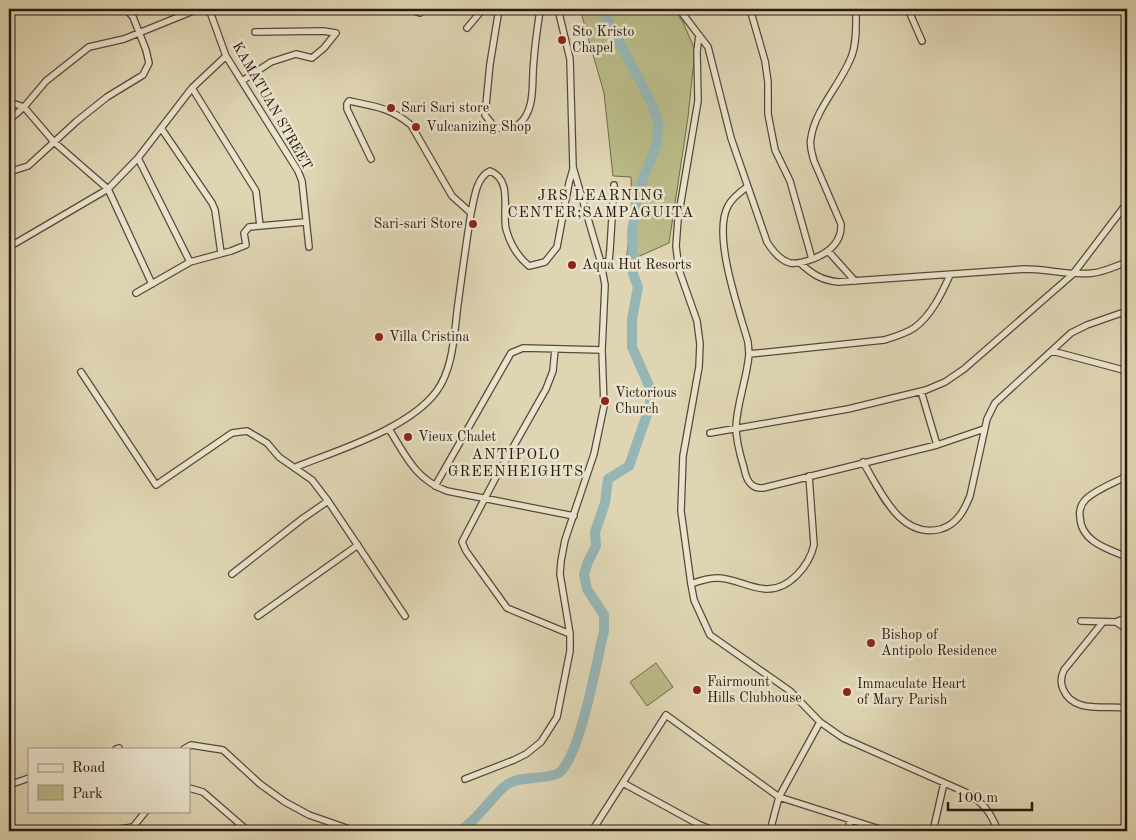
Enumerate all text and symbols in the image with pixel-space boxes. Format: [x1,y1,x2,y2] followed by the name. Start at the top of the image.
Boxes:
[572,25,635,55] place label: Sto Kristo Chapel
[556,34,568,46] marker: Sto Kristo Chapel
[230,40,314,172] street label: KAMATUAN STREET
[401,101,489,115] place label: Sari Sari store
[385,102,397,114] marker: Sari Sari store
[426,120,531,134] place label: Vulcanizing Shop
[410,121,422,133] marker: Vulcanizing Shop
[507,189,695,221] district label: JRS LEARNING CENTER;SAMPAGUITA
[374,217,463,231] place label: Sari-sari Store
[467,218,479,230] marker: Sari-sari Store
[582,258,692,272] place label: Aqua Hut Resorts
[566,259,578,271] marker: Aqua Hut Resorts
[389,330,470,344] place label: Villa Cristina
[373,331,385,343] marker: Villa Cristina
[615,386,677,416] place label: Victorious Church
[599,395,611,407] marker: Victorious Church
[418,430,496,444] place label: Vieux Chalet
[402,431,414,443] marker: Vieux Chalet
[448,448,584,480] district label: ANTIPOLO GREENHEIGHTS
[881,628,997,658] place label: Bishop of Antipolo Residence
[865,637,877,649] marker: Bishop of Antipolo Residence
[707,675,802,705] place label: Fairmount Hills Clubhouse
[857,677,966,707] place label: Immaculate Heart of Mary Parish
[691,684,703,696] marker: Fairmount Hills Clubhouse
[841,686,853,698] marker: Immaculate Heart of Mary Parish
[28,748,190,812] legend
[72,761,106,776] text: Road
[948,780,1032,812] scale bar
[72,787,103,802] text: Park
[956,791,998,806] text: 100 m

